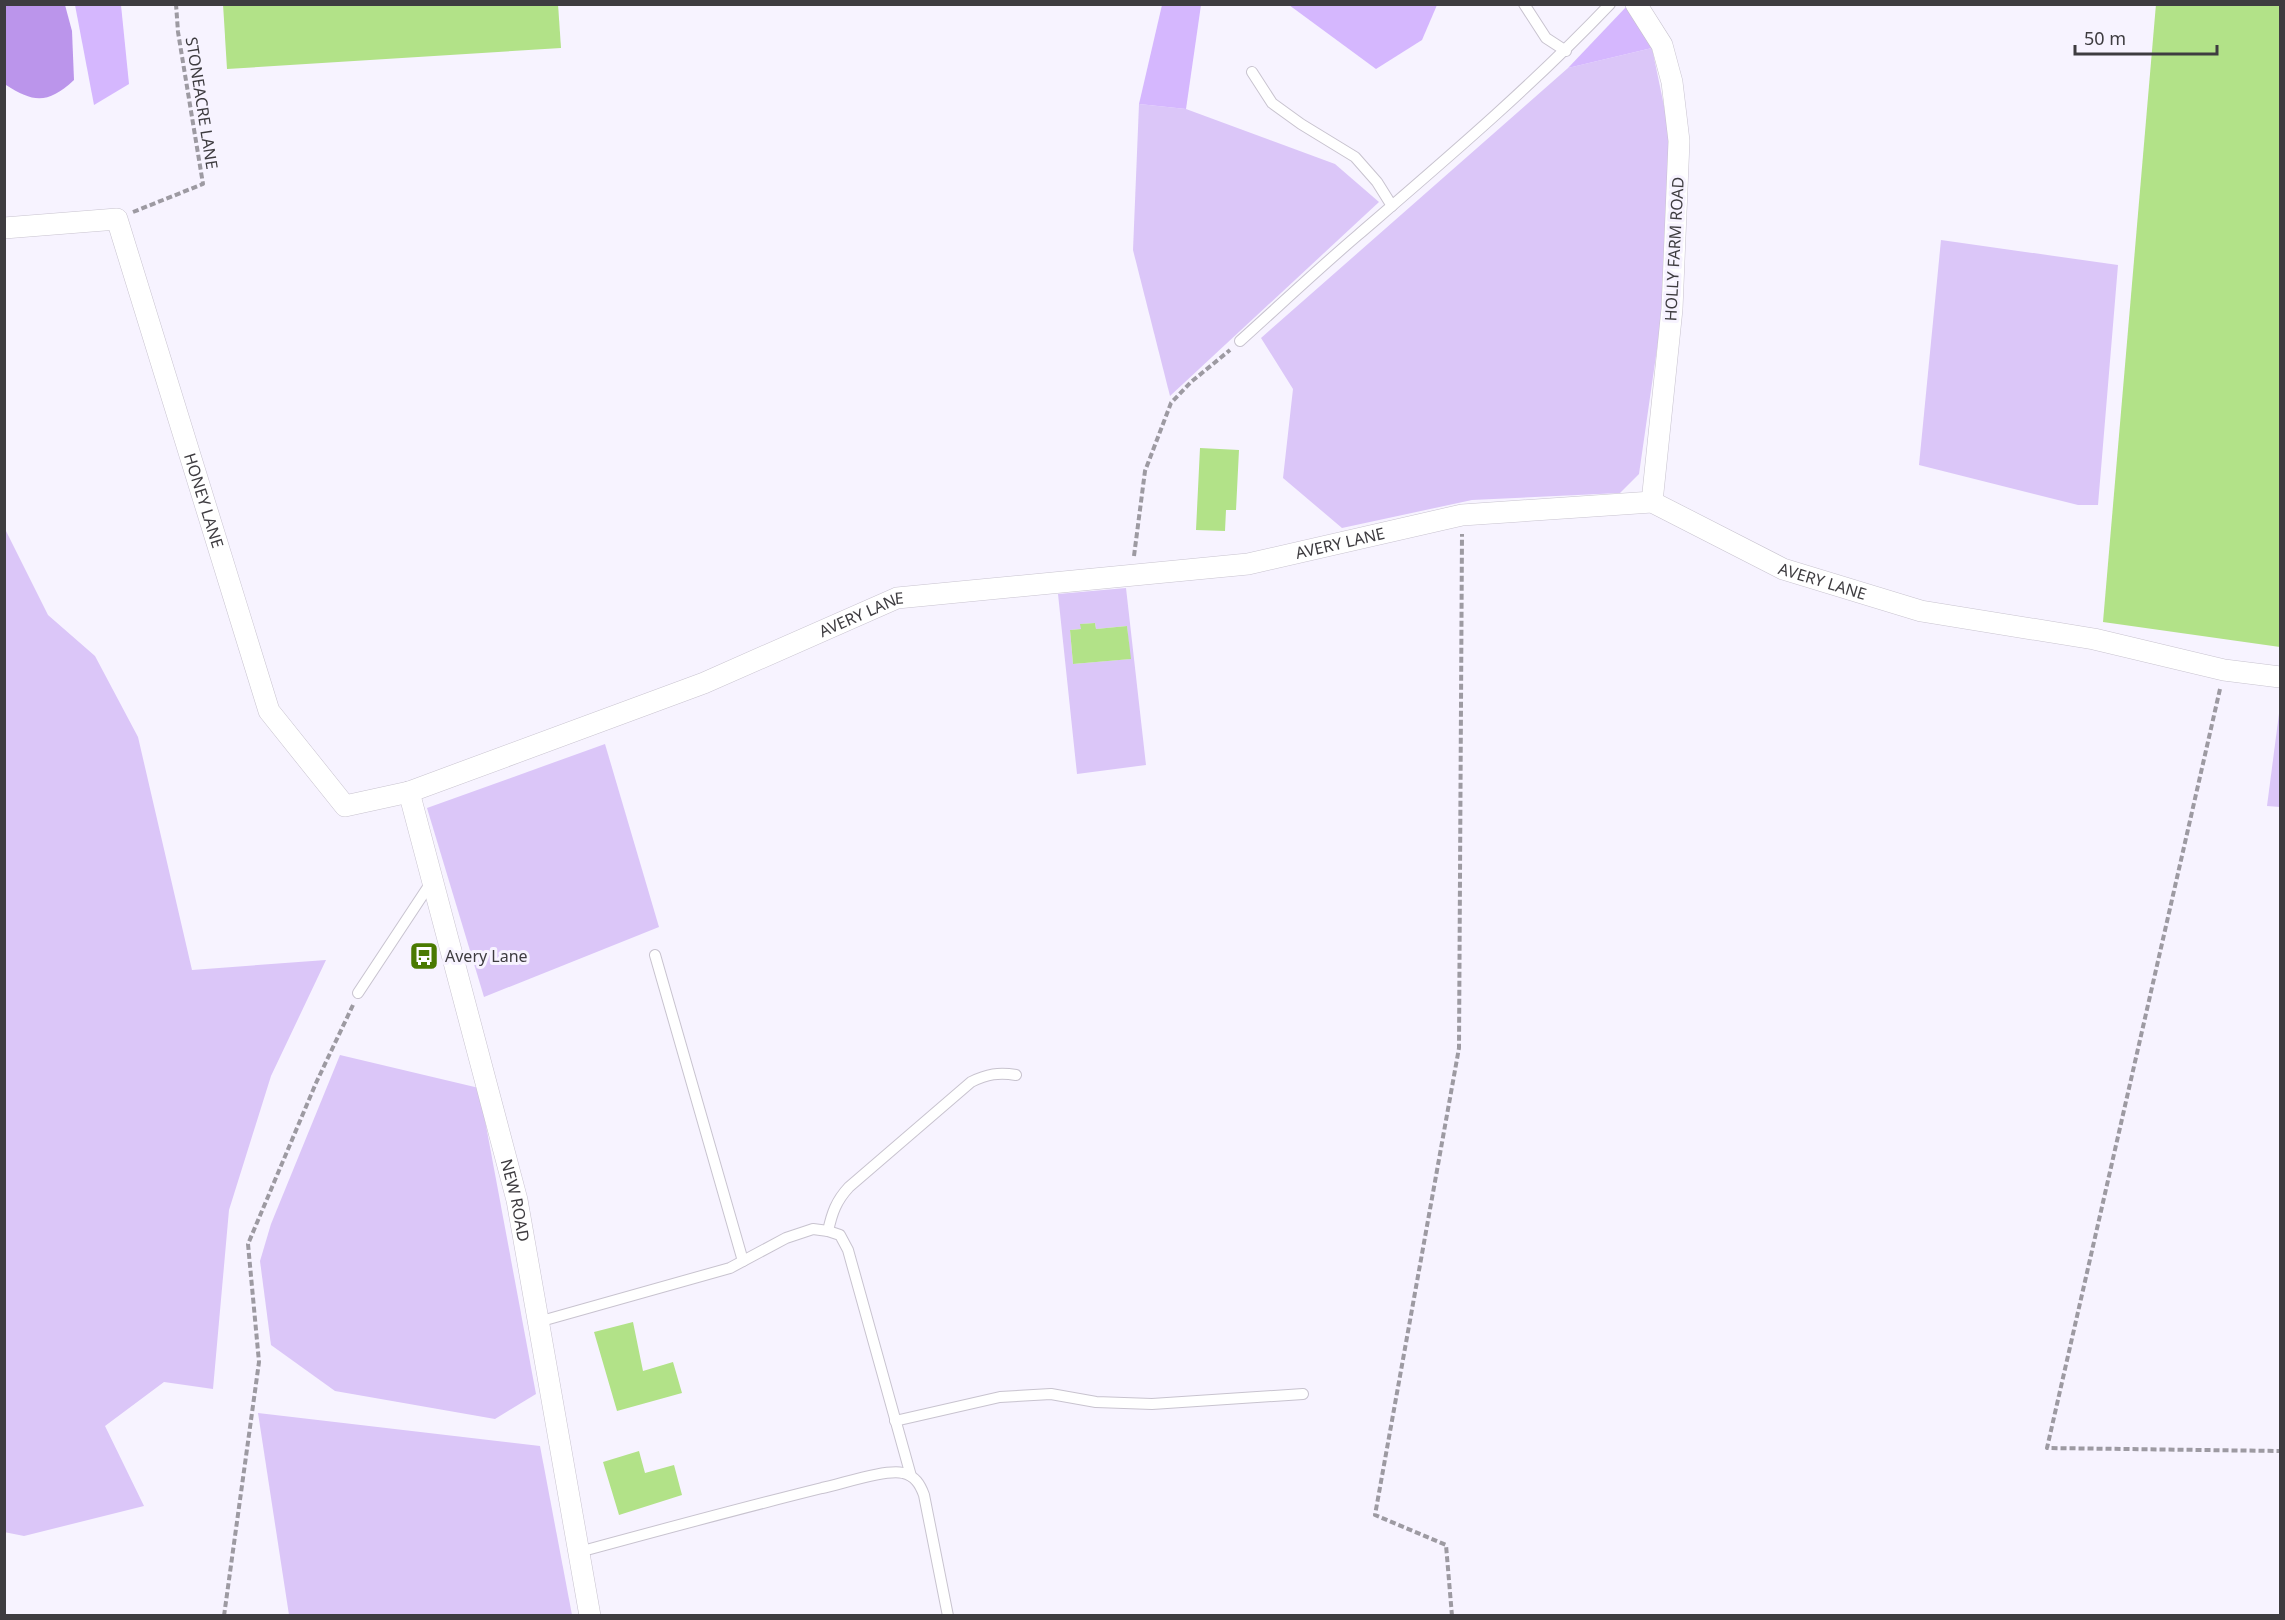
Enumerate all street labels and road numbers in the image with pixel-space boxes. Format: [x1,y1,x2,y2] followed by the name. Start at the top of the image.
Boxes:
[181,35,223,171] street label: STONEACRE LANE
[1659,176,1689,322] street label: HOLLY FARM ROAD
[179,450,229,551] street label: HONEY LANE
[1293,522,1387,564] street label: AVERY LANE
[1776,557,1869,605] street label: AVERY LANE
[815,586,905,642] street label: AVERY LANE
[496,1156,535,1243] street label: NEW ROAD

